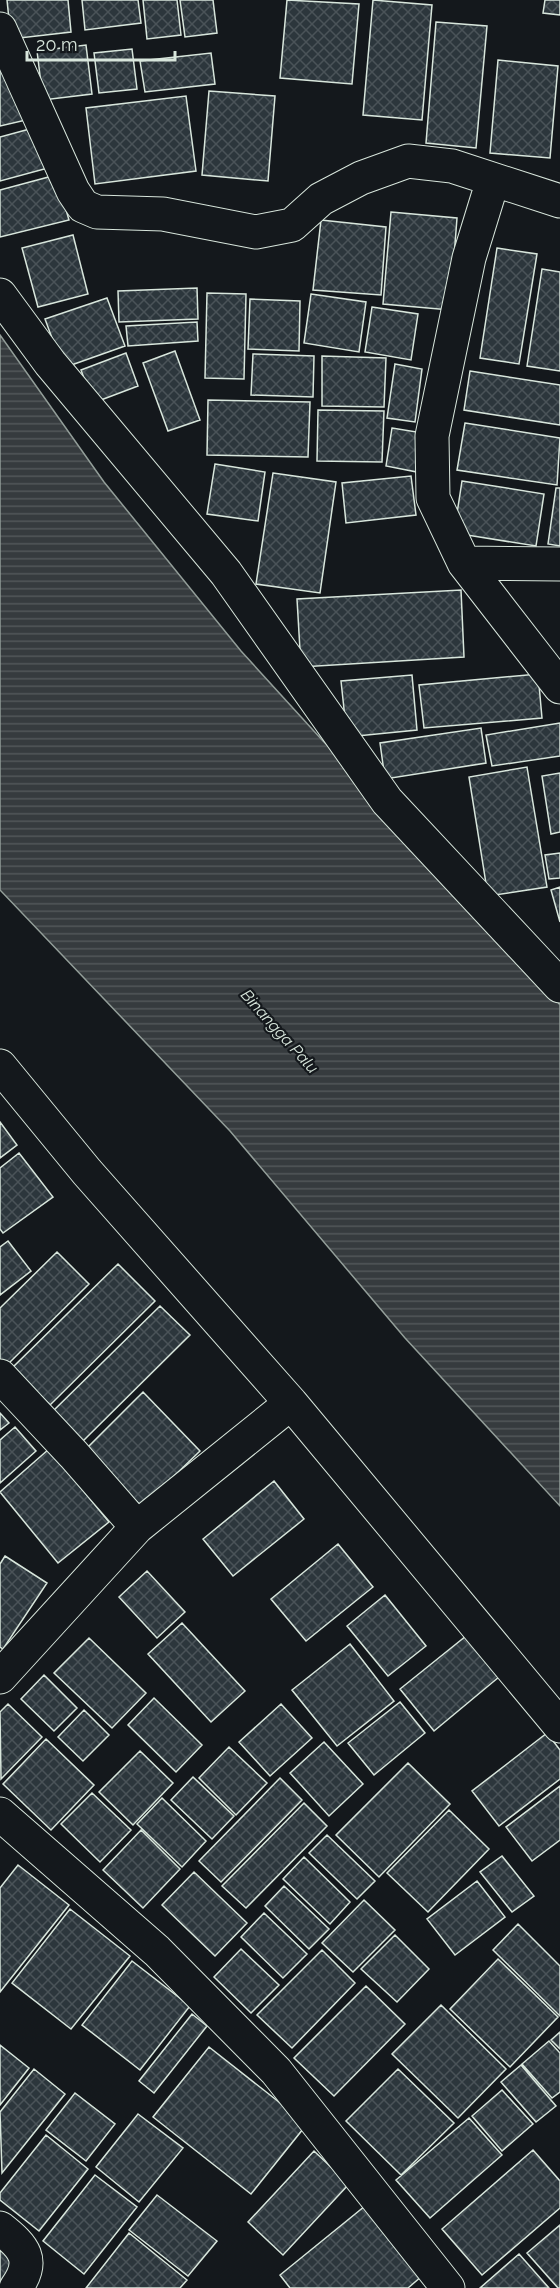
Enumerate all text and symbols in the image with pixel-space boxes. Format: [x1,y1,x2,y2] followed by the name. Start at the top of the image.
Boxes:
[27,24,176,62] scale bar
[36,34,78,55] text: 20 m
[237,986,322,1077] water label: Binangga Palu

